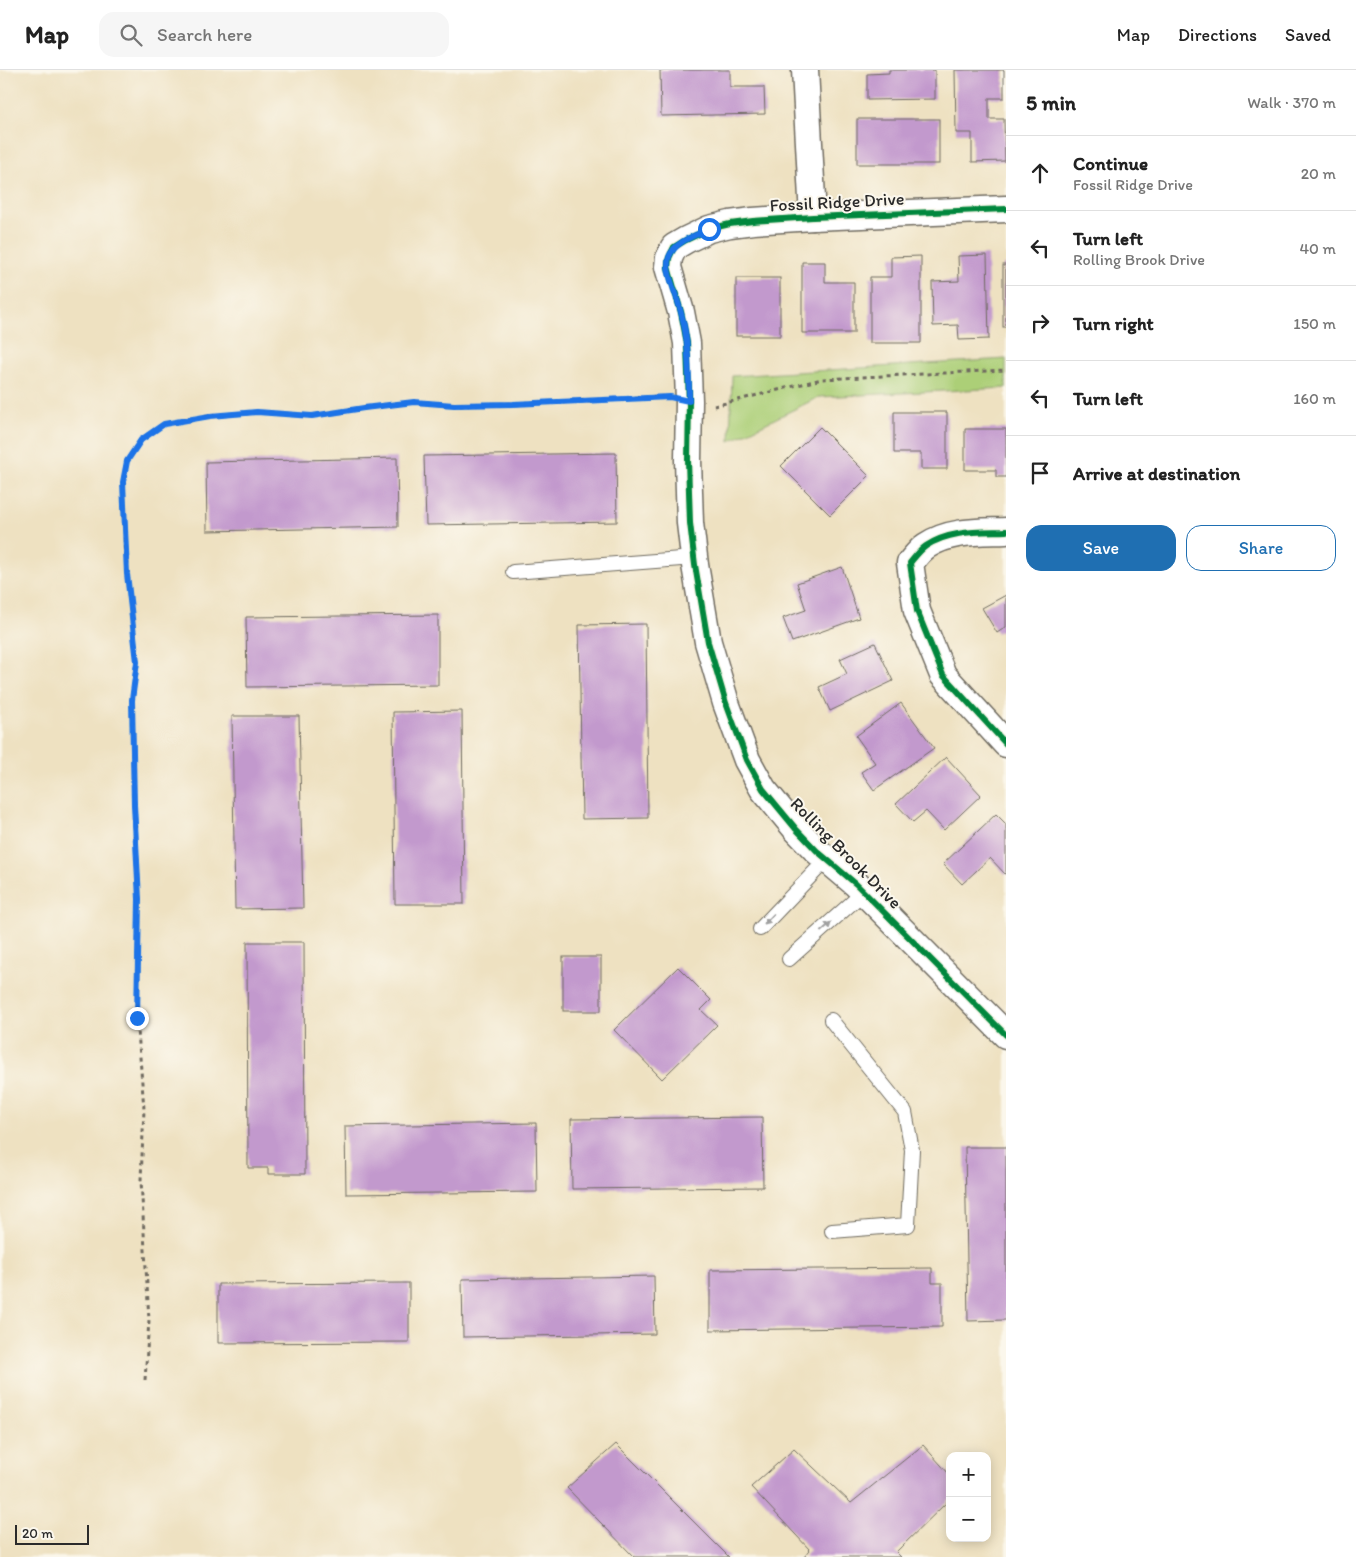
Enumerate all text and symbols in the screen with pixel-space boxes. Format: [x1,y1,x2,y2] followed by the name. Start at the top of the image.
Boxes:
[99,12,449,57] search box
[25,20,69,49] text: Map
[117,21,145,49] icon: search
[157,23,252,46] text: Search here
[1117,24,1150,46] text: Map
[1178,24,1257,46] text: Directions
[1285,24,1331,46] text: Saved
[1026,90,1076,115] text: 5 min
[1247,93,1336,112] text: Walk · 370 m
[1073,152,1148,175] text: Continue
[1026,159,1054,187] icon: ahead
[1301,164,1336,183] text: 20 m
[1073,175,1193,194] text: Fossil Ridge Drive
[769,187,905,217] street label: Fossil Ridge Drive
[698,218,721,241] route start
[1073,227,1143,250] text: Turn left
[1026,234,1054,262] icon: left
[1299,239,1336,258] text: 40 m
[1073,250,1205,269] text: Rolling Brook Drive
[1026,309,1054,337] icon: right
[1073,312,1154,335] text: Turn right
[1293,314,1336,333] text: 150 m
[1026,384,1054,412] icon: left
[1073,387,1143,410] text: Turn left
[1293,389,1336,408] text: 160 m
[1026,459,1054,487] icon: arrive
[1073,462,1240,485] text: Arrive at destination
[1026,525,1176,571] button: Save
[1186,525,1336,571] button: Share
[786,793,906,913] street label: Rolling Brook Drive
[763,913,775,925] one-way arrow
[819,921,831,933] one-way arrow
[126,1007,149,1030] route end
[946,1452,991,1542] map controls
[946,1452,991,1497] button: +
[946,1497,991,1542] button: −
[15,1522,89,1545] scale bar
[22,1525,53,1542] text: 20 m

